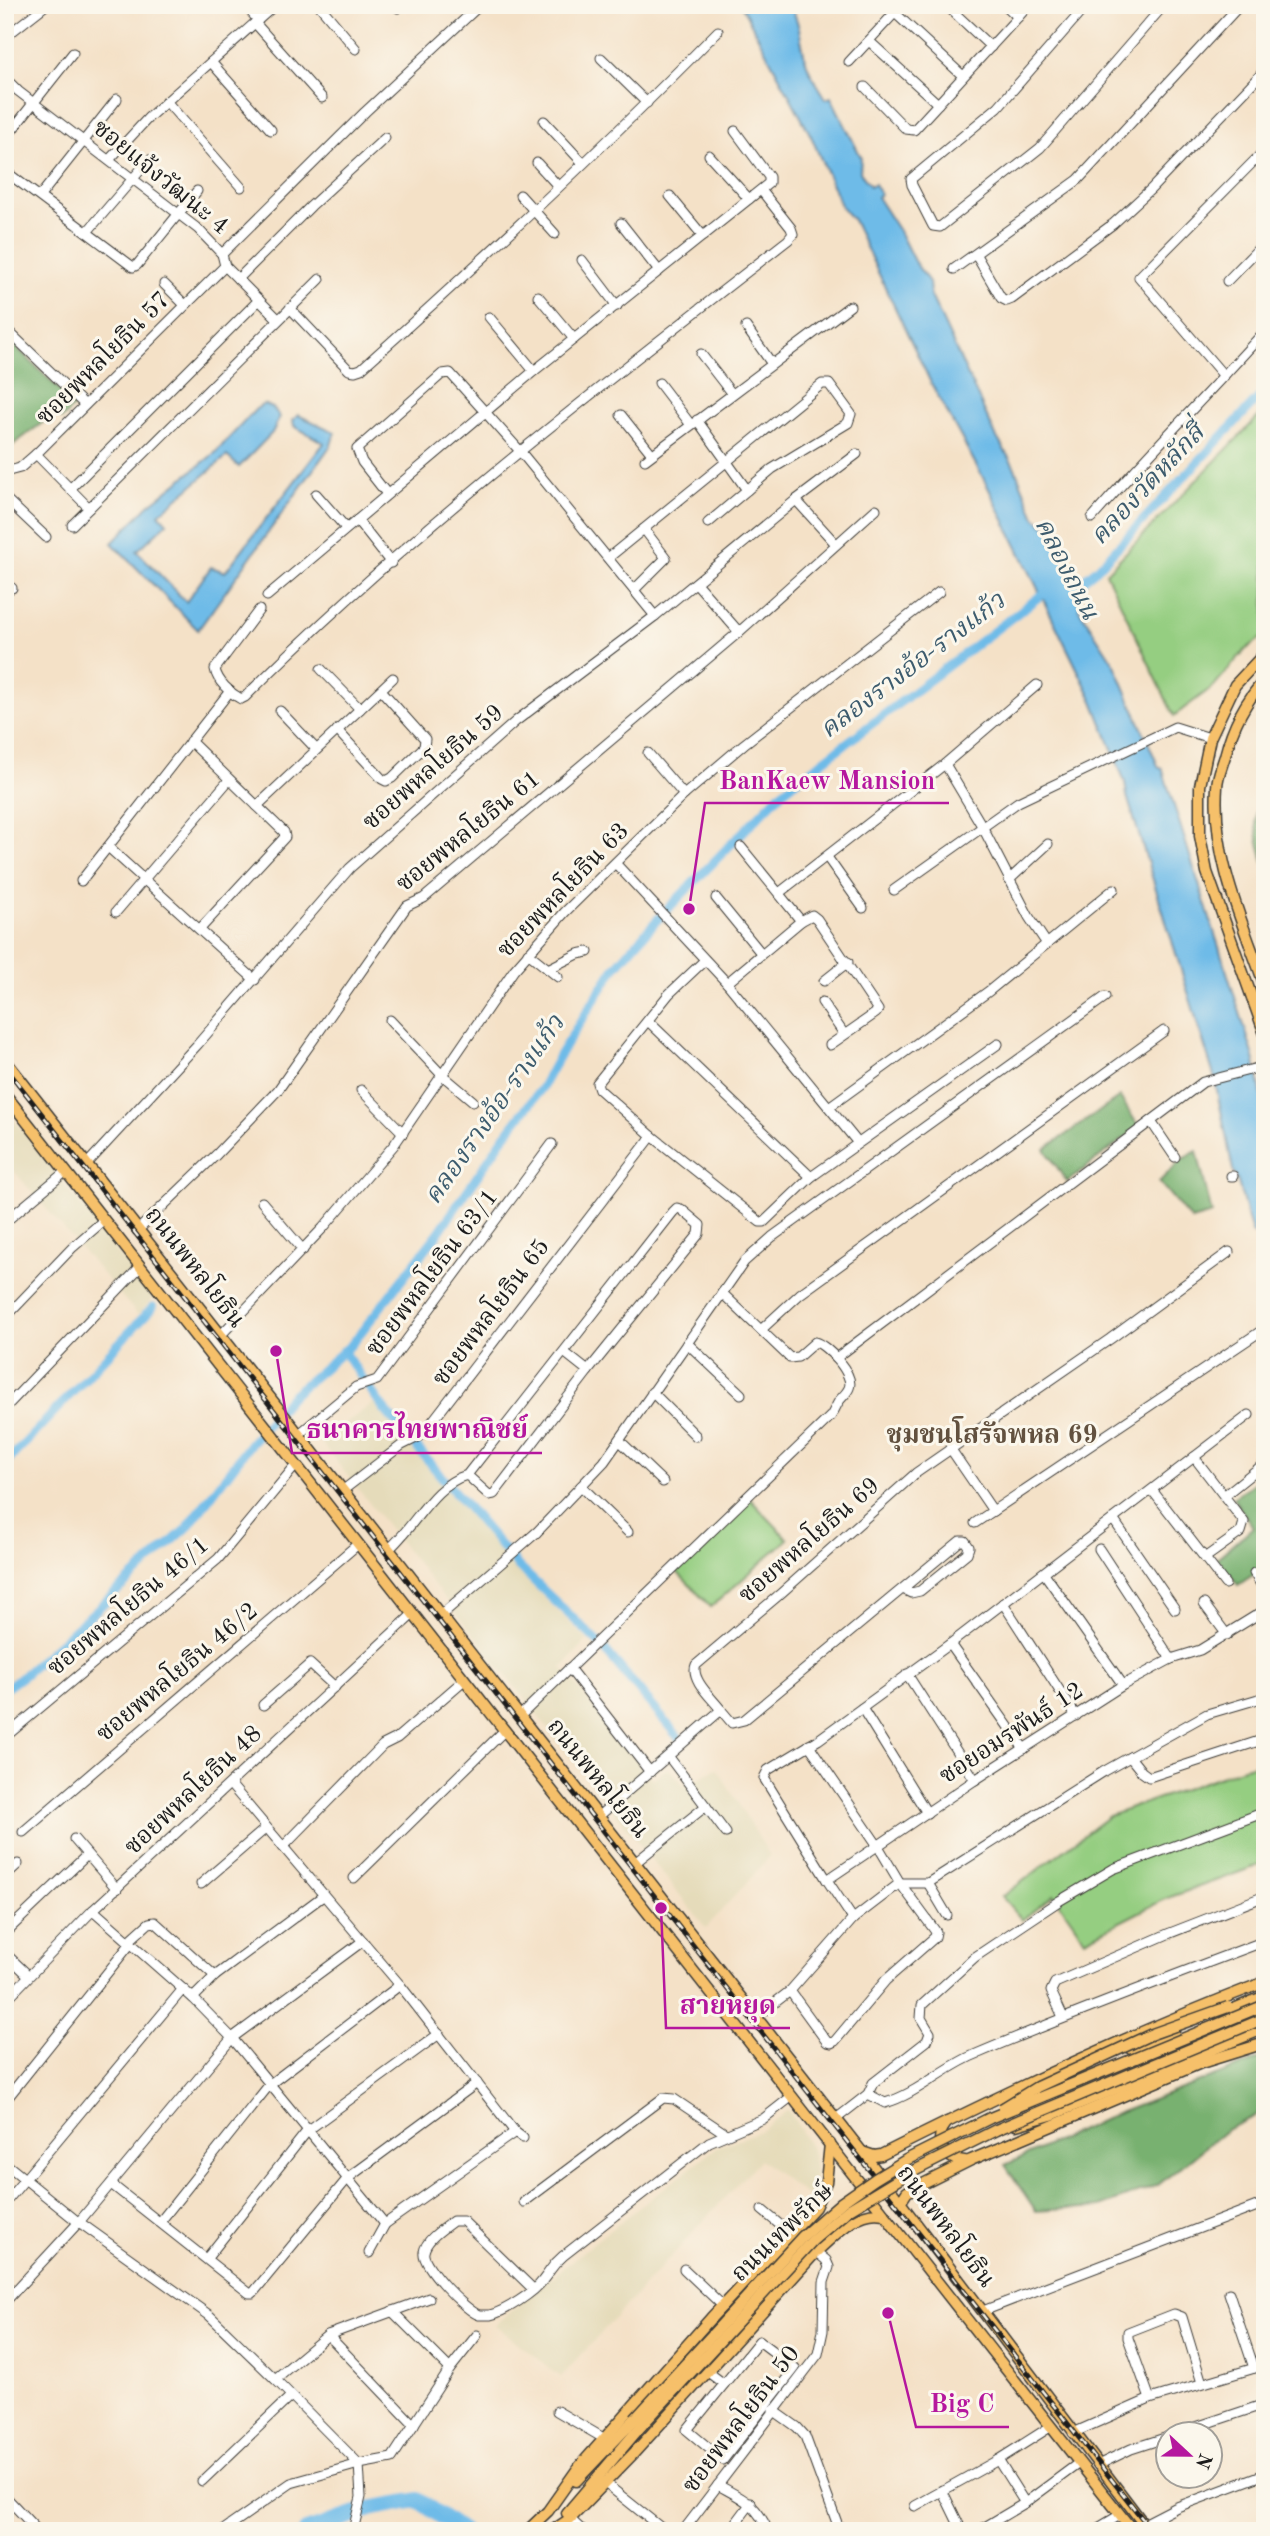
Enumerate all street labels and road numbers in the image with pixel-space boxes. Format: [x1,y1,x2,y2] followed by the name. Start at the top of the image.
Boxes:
[88,113,235,240] street label: ซอยแจ้งวัฒนะ 4
[27,282,175,430] street label: ซอยพหลโยธิน 57
[354,695,509,835] street label: ซอยพหลโยธิน 59
[388,761,545,897] street label: ซอยพหลโยธิน 61
[488,813,634,963] street label: ซอยพหลโยธิน 63
[356,1180,503,1361] street label: ซอยพหลโยธิน 63/1
[140,1198,255,1333] street label: ถนนพหลโยธิน
[423,1230,555,1391] street label: ซอยพหลโยธิน 65
[730,1468,885,1608] street label: ซอยพหลโยธิน 69
[39,1527,214,1681] street label: ซอยพหลโยธิน 46/1
[88,1593,263,1747] street label: ซอยพหลโยธิน 46/2
[933,1674,1088,1789] street label: ซอยอมรพันธ์ 12
[542,1710,658,1843] street label: ถนนพหลโยธิน
[116,1716,267,1860] street label: ซอยพหลโยธิน 48
[891,2157,1005,2293] street label: ถนนพหลโยธิน
[724,2174,839,2287] street label: ถนนเทพรักษ์
[673,2337,805,2498] street label: ซอยพหลโยธิน 50

